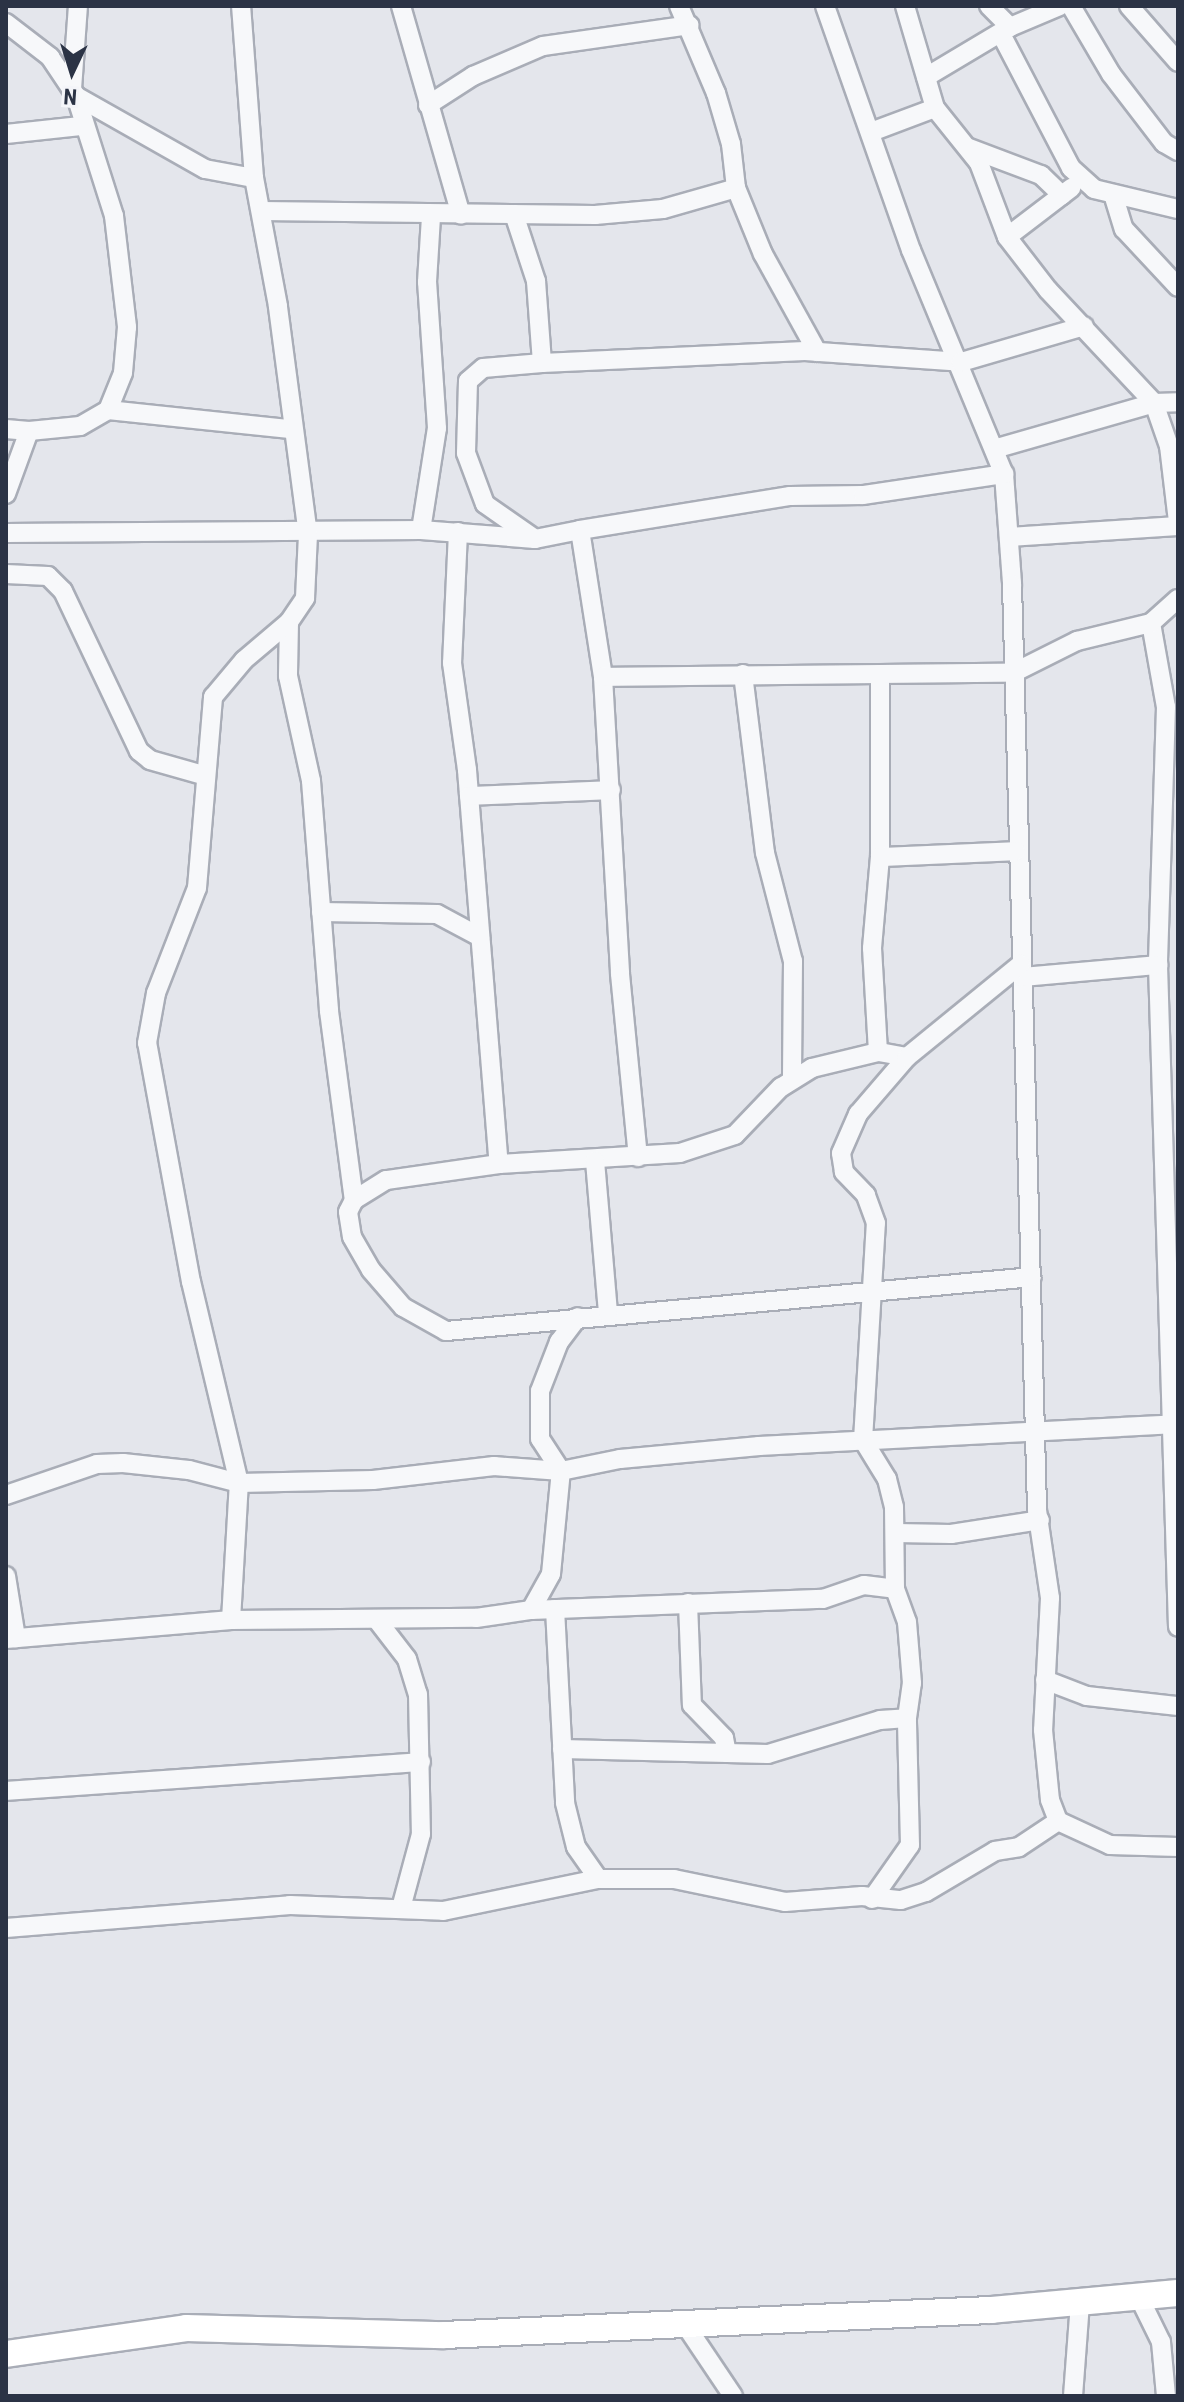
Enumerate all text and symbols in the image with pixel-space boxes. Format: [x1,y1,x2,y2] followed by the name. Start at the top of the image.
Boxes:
[32,32,112,112] north arrow
[63,84,78,109] text: N

